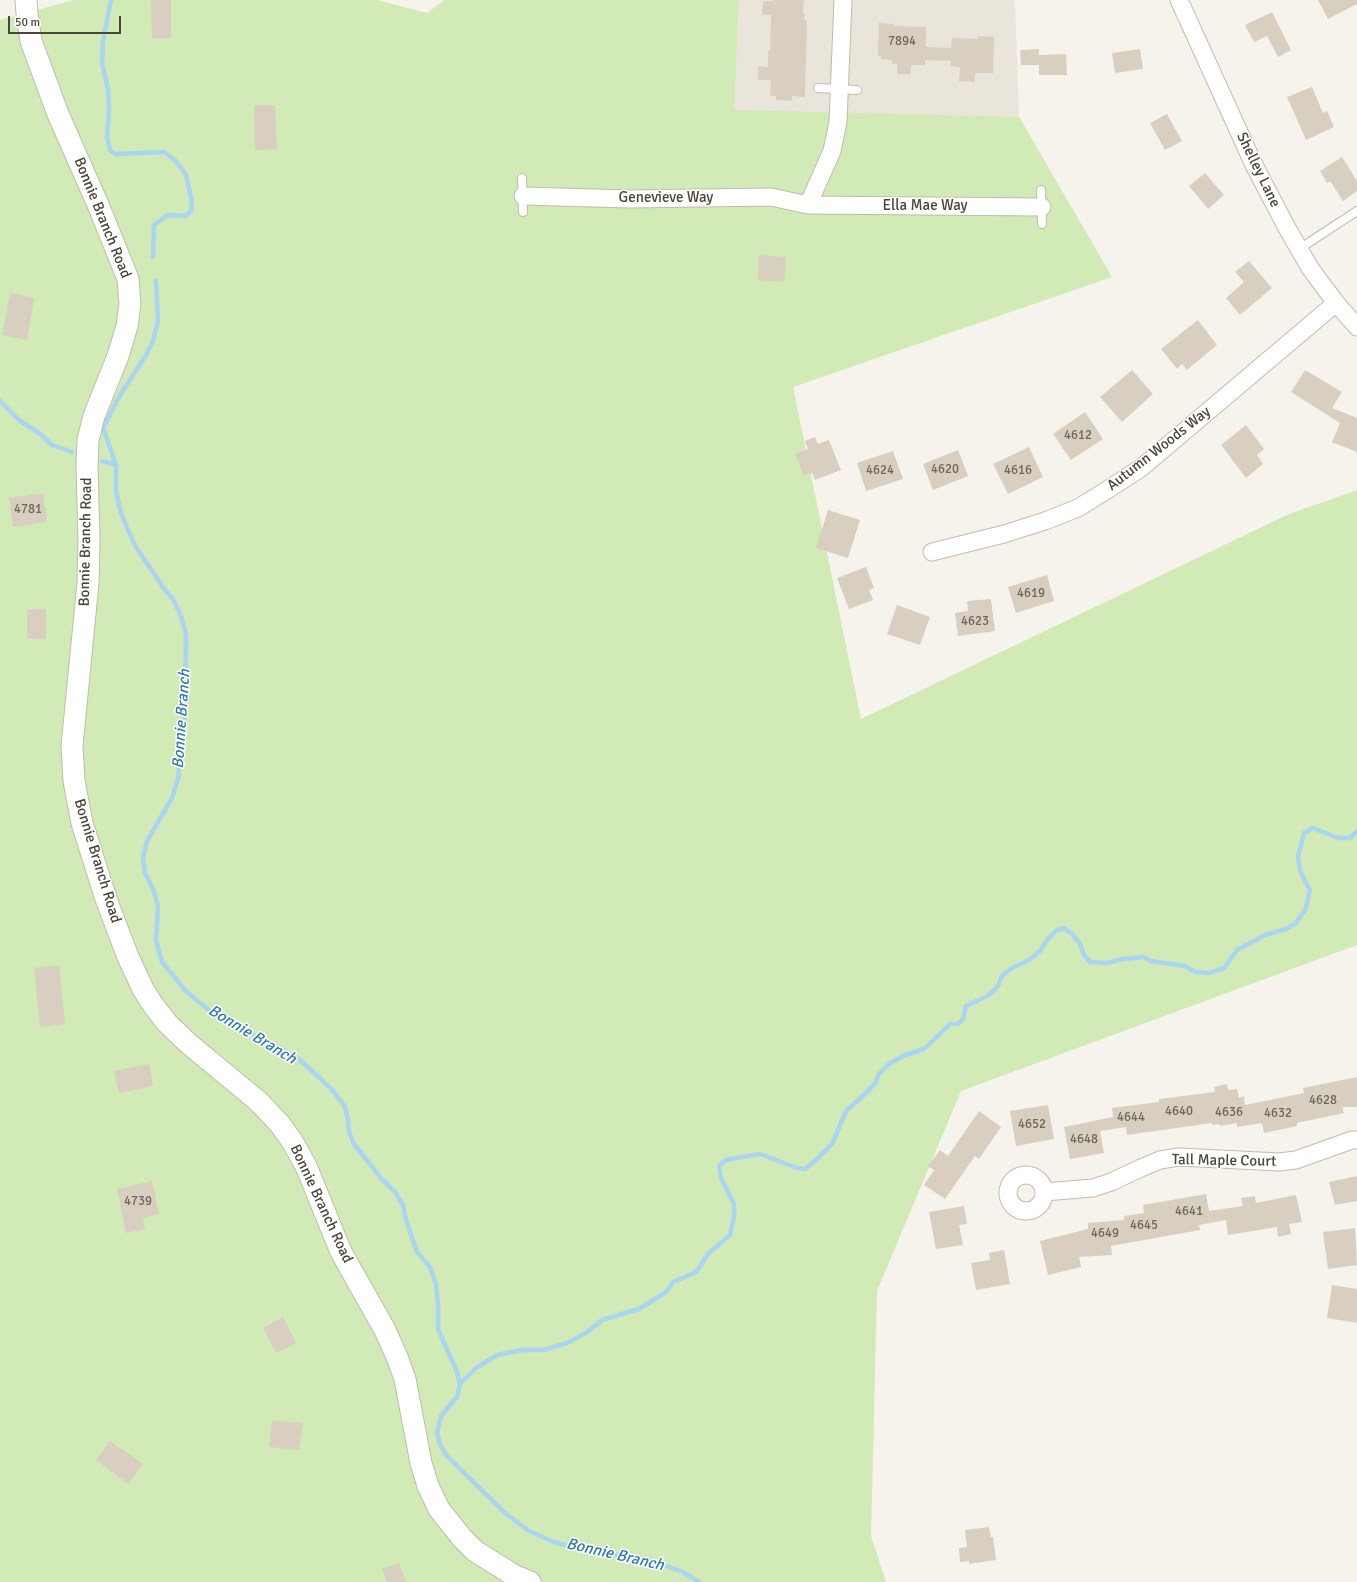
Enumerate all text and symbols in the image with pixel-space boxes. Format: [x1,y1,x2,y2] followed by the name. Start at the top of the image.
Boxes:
[10,8,123,34] scale bar
[15,15,40,30] text: 50 m
[888,34,916,50] house number: 7894
[1232,130,1284,210] street label: Shelley Lane
[70,155,134,281] street label: Bonnie Branch Road
[619,189,713,207] street label: Genevieve Way
[882,197,968,215] street label: Ella Mae Way
[1104,403,1214,495] street label: Autumn Woods Way
[1064,428,1092,444] house number: 4612
[931,462,959,478] house number: 4620
[866,463,894,479] house number: 4624
[1004,463,1032,479] house number: 4616
[76,477,96,607] street label: Bonnie Branch Road
[14,502,42,518] house number: 4781
[1017,586,1045,602] house number: 4619
[961,614,989,630] house number: 4623
[169,669,195,769] water label: Bonnie Branch
[70,797,124,925] street label: Bonnie Branch Road
[204,1001,300,1069] water label: Bonnie Branch
[1309,1093,1337,1109] house number: 4628
[1165,1104,1193,1120] house number: 4640
[1215,1105,1243,1121] house number: 4636
[1264,1106,1292,1122] house number: 4632
[1117,1110,1145,1126] house number: 4644
[1018,1117,1046,1133] house number: 4652
[1070,1132,1098,1148] house number: 4648
[286,1142,356,1266] street label: Bonnie Branch Road
[1172,1151,1276,1171] street label: Tall Maple Court
[124,1194,152,1210] house number: 4739
[1175,1204,1203,1220] house number: 4641
[1130,1218,1158,1234] house number: 4645
[1091,1226,1119,1242] house number: 4649
[564,1534,666,1576] water label: Bonnie Branch

